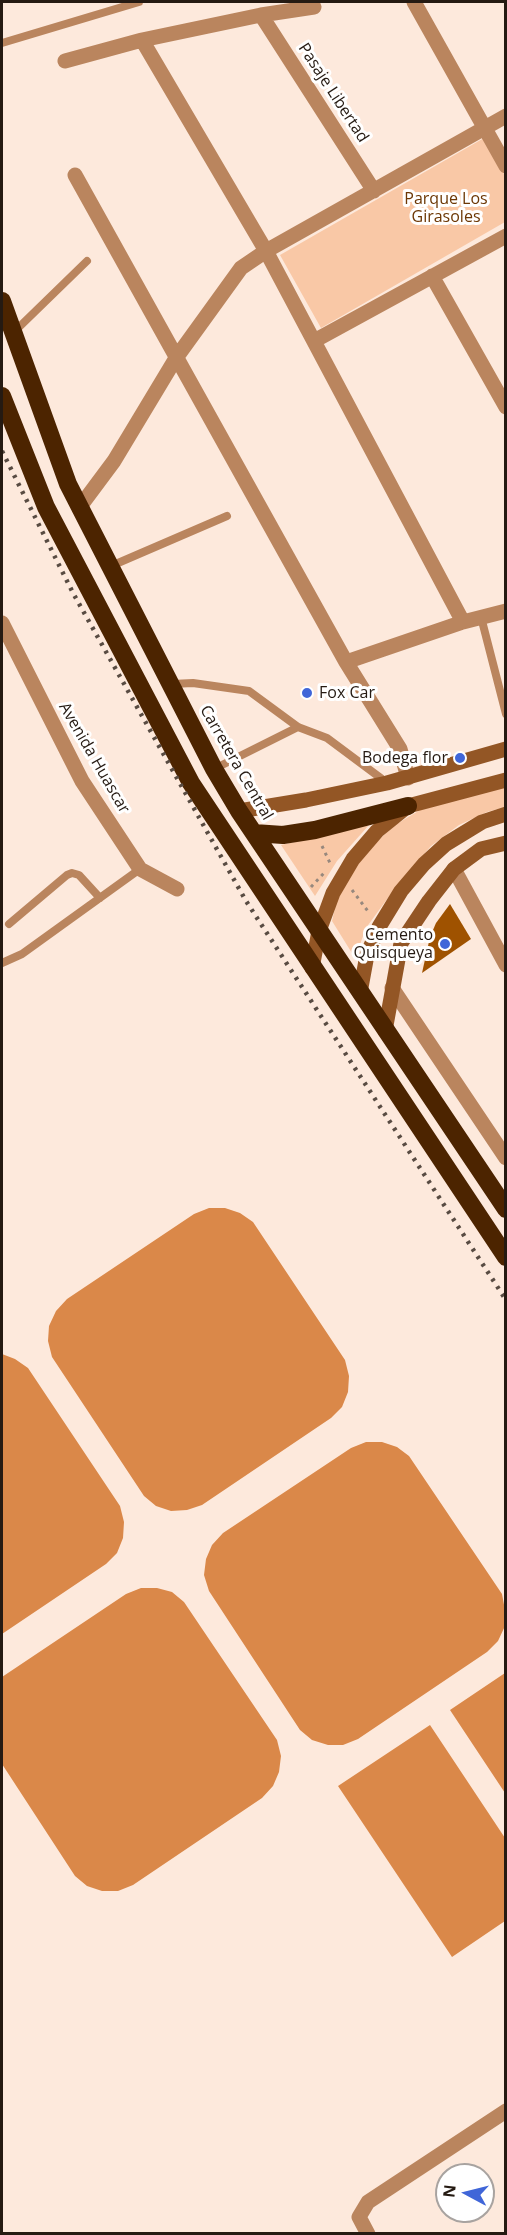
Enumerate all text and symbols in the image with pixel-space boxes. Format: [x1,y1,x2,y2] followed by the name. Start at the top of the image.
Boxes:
[294,40,372,146] street label: Pasaje Libertad
[404,189,488,227] park label: Parque Los Girasoles
[319,683,375,703] place label: Fox Car
[300,686,314,700] marker: Fox Car
[54,699,134,817] street label: Avenida Huascar
[195,702,277,824] street label: Carretera Central
[362,748,448,768] place label: Bodega flor
[453,751,467,765] marker: Bodega flor
[354,925,433,963] place label: Cemento Quisqueya
[438,937,452,951] marker: Cemento Quisqueya
[435,2163,495,2223] north arrow
[437,2183,461,2199] text: N

